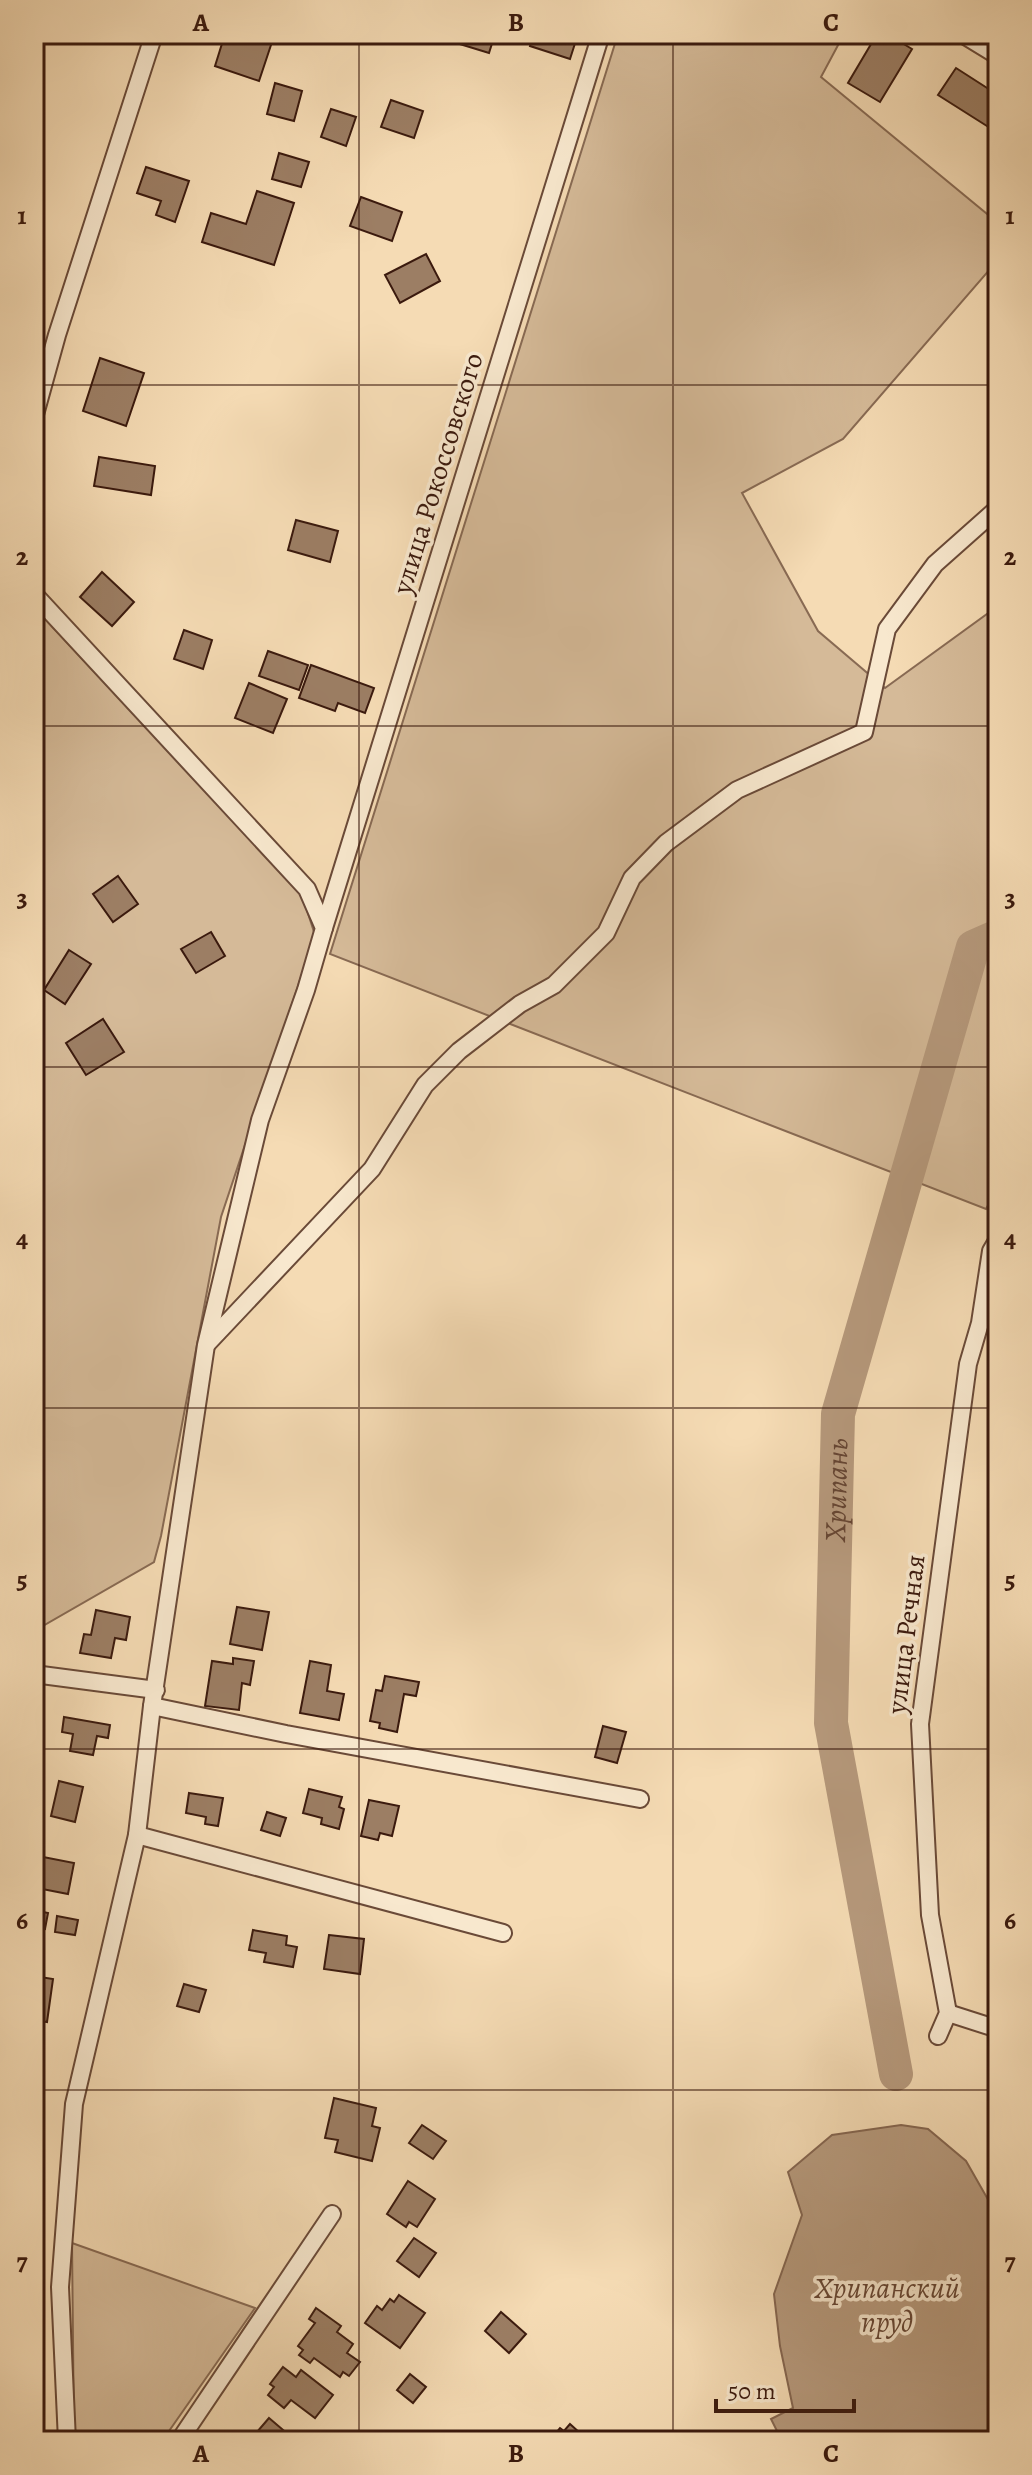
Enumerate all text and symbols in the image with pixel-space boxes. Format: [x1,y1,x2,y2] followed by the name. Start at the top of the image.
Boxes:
[192,5,210,40] text: A
[508,5,524,40] text: B
[823,5,839,40] text: C
[17,198,27,233] text: 1
[1005,198,1015,233] text: 1
[383,348,493,600] street label: улица Рокоссовского
[16,539,29,574] text: 2
[1004,539,1017,574] text: 2
[16,880,28,915] text: 3
[1004,880,1016,915] text: 3
[16,1221,28,1256] text: 4
[1004,1221,1016,1256] text: 4
[815,1438,857,1543] water label: Хрипань
[877,1552,935,1717] street label: улица Речная
[16,1562,28,1597] text: 5
[1004,1562,1016,1597] text: 5
[16,1903,28,1938] text: 6
[1004,1903,1016,1938] text: 6
[16,2244,28,2279] text: 7
[1004,2244,1016,2279] text: 7
[813,2268,960,2342] water label: Хрипанский пруд
[716,2363,854,2413] scale bar
[728,2375,776,2407] text: 50 m
[192,2436,210,2471] text: A
[508,2436,524,2471] text: B
[823,2436,839,2471] text: C

